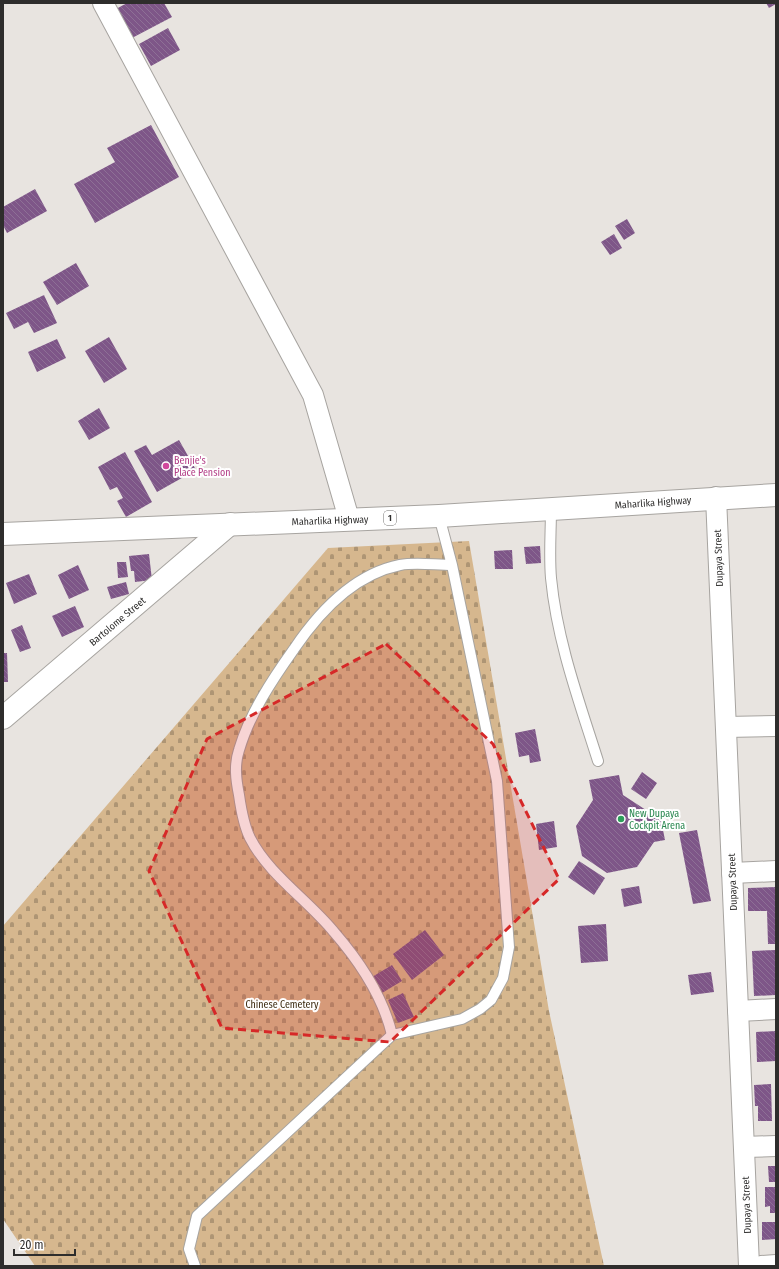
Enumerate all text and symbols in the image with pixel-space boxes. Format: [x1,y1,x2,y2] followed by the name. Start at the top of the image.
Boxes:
[174,455,230,479] place label: Benjie's Place Pension
[161,461,171,471] marker: Benjie's Place Pension
[614,494,692,512] street label: Maharlika Highway
[384,511,396,525] road number: 1
[291,514,369,528] street label: Maharlika Highway
[712,528,726,587] street label: Dupaya Street
[87,594,149,649] street label: Bartolome Street
[629,808,685,832] place label: New Dupaya Cockpit Arena
[616,814,626,824] marker: New Dupaya Cockpit Arena
[726,852,740,911] street label: Dupaya Street
[246,999,319,1011] park label: Chinese Cemetery
[740,1175,754,1234] street label: Dupaya Street
[14,1231,75,1257] scale bar
[20,1238,44,1252] text: 20 m

